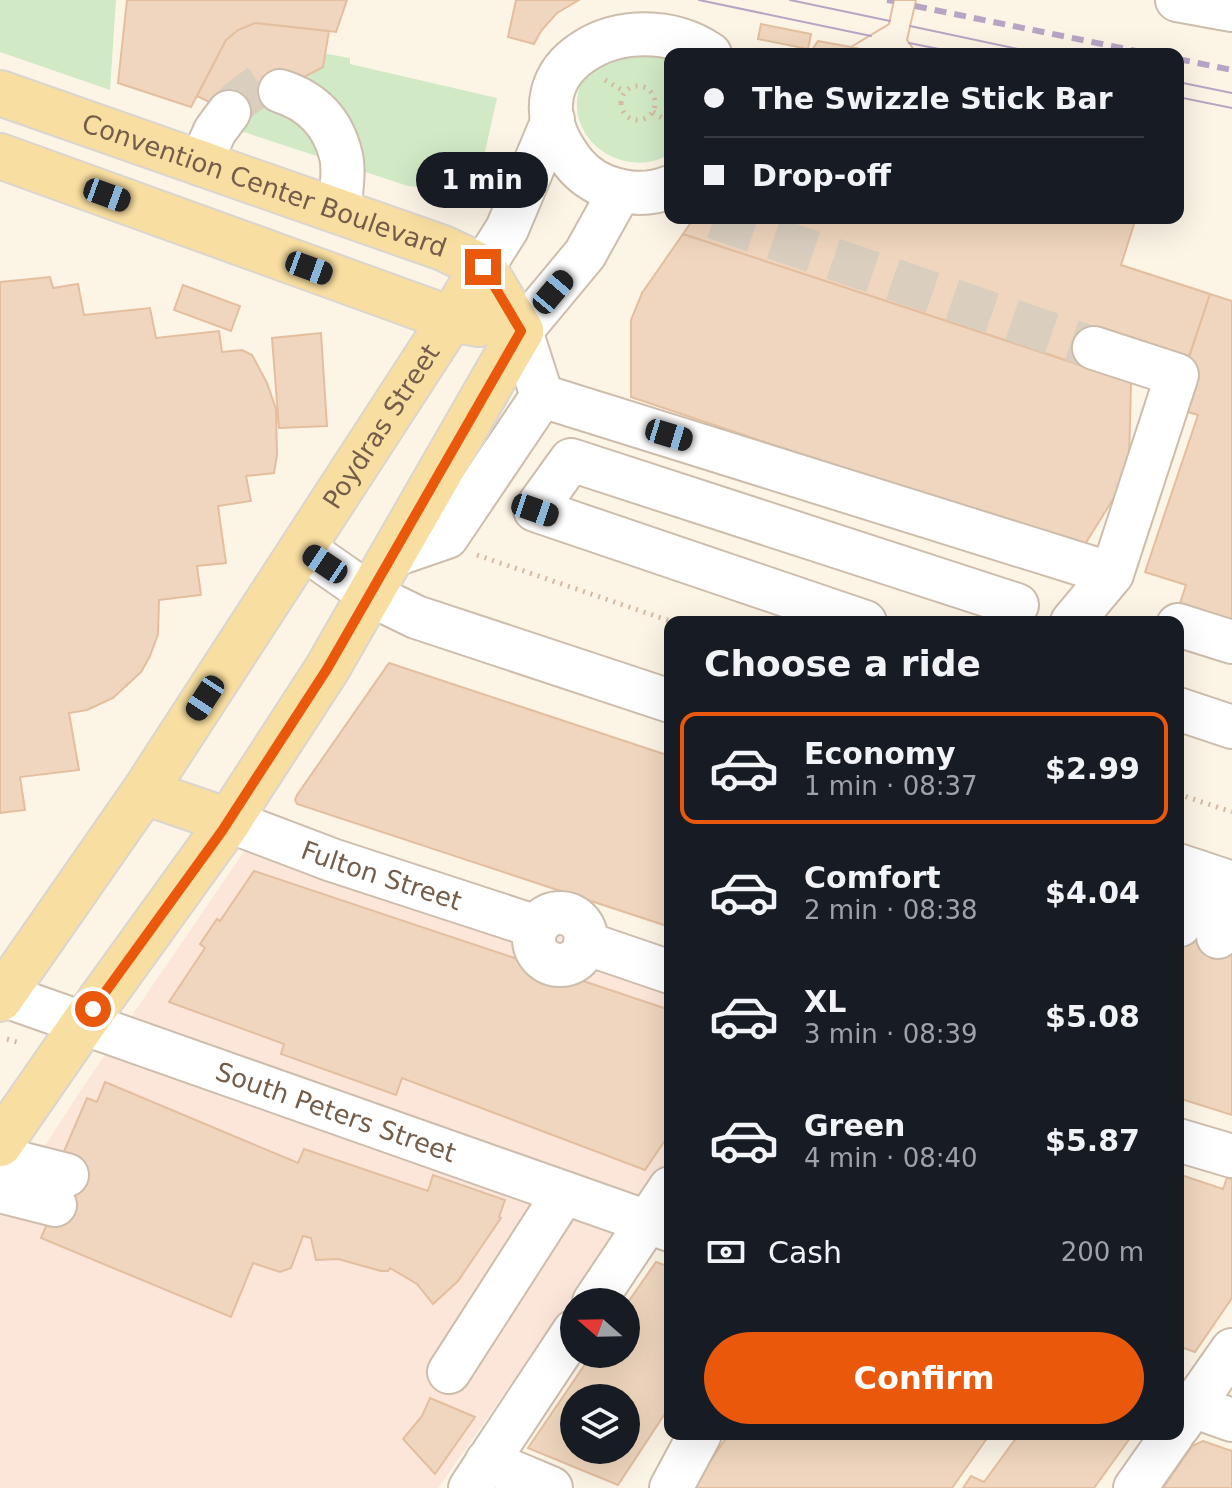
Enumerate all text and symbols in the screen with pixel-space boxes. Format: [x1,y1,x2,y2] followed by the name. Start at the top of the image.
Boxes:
[752,81,1113,116] text: The Swizzle Stick Bar
[78,108,450,263] street label: Convention Center Boulevard
[417,151,549,207] callout: 1 min
[752,158,891,193] text: Drop-off
[441,165,523,195] text: 1 min
[80,176,134,214] car
[282,249,336,287] car
[465,249,501,285] route end
[528,266,578,318] car
[317,339,446,514] street label: Poydras Street
[643,417,695,453] car
[508,491,562,529] car
[298,541,352,587] car
[704,643,981,684] text: Choose a ride
[182,671,228,725] car
[708,732,780,804] icon: car
[804,736,956,771] text: Economy
[1045,751,1140,786] text: $2.99
[804,771,978,801] text: 1 min · 08:37
[297,835,465,916] street label: Fulton Street
[708,856,780,928] icon: car
[804,860,941,895] text: Comfort
[1045,875,1140,910] text: $4.04
[804,895,978,925] text: 2 min · 08:38
[708,980,780,1052] icon: car
[804,984,846,1019] text: XL
[75,991,111,1027] route start
[1045,999,1140,1034] text: $5.08
[804,1019,978,1049] text: 3 min · 08:39
[212,1056,460,1168] street label: South Peters Street
[708,1104,780,1176] icon: car
[804,1108,905,1143] text: Green
[1045,1123,1140,1158] text: $5.87
[804,1143,978,1173] text: 4 min · 08:40
[704,1230,748,1274] icon: cash
[768,1235,842,1270] text: Cash
[1061,1237,1144,1267] text: 200 m
[560,1288,640,1368] north arrow
[560,1288,640,1464] map controls
[704,1332,1144,1424] button: Confirm
[560,1384,640,1464] button: layers

